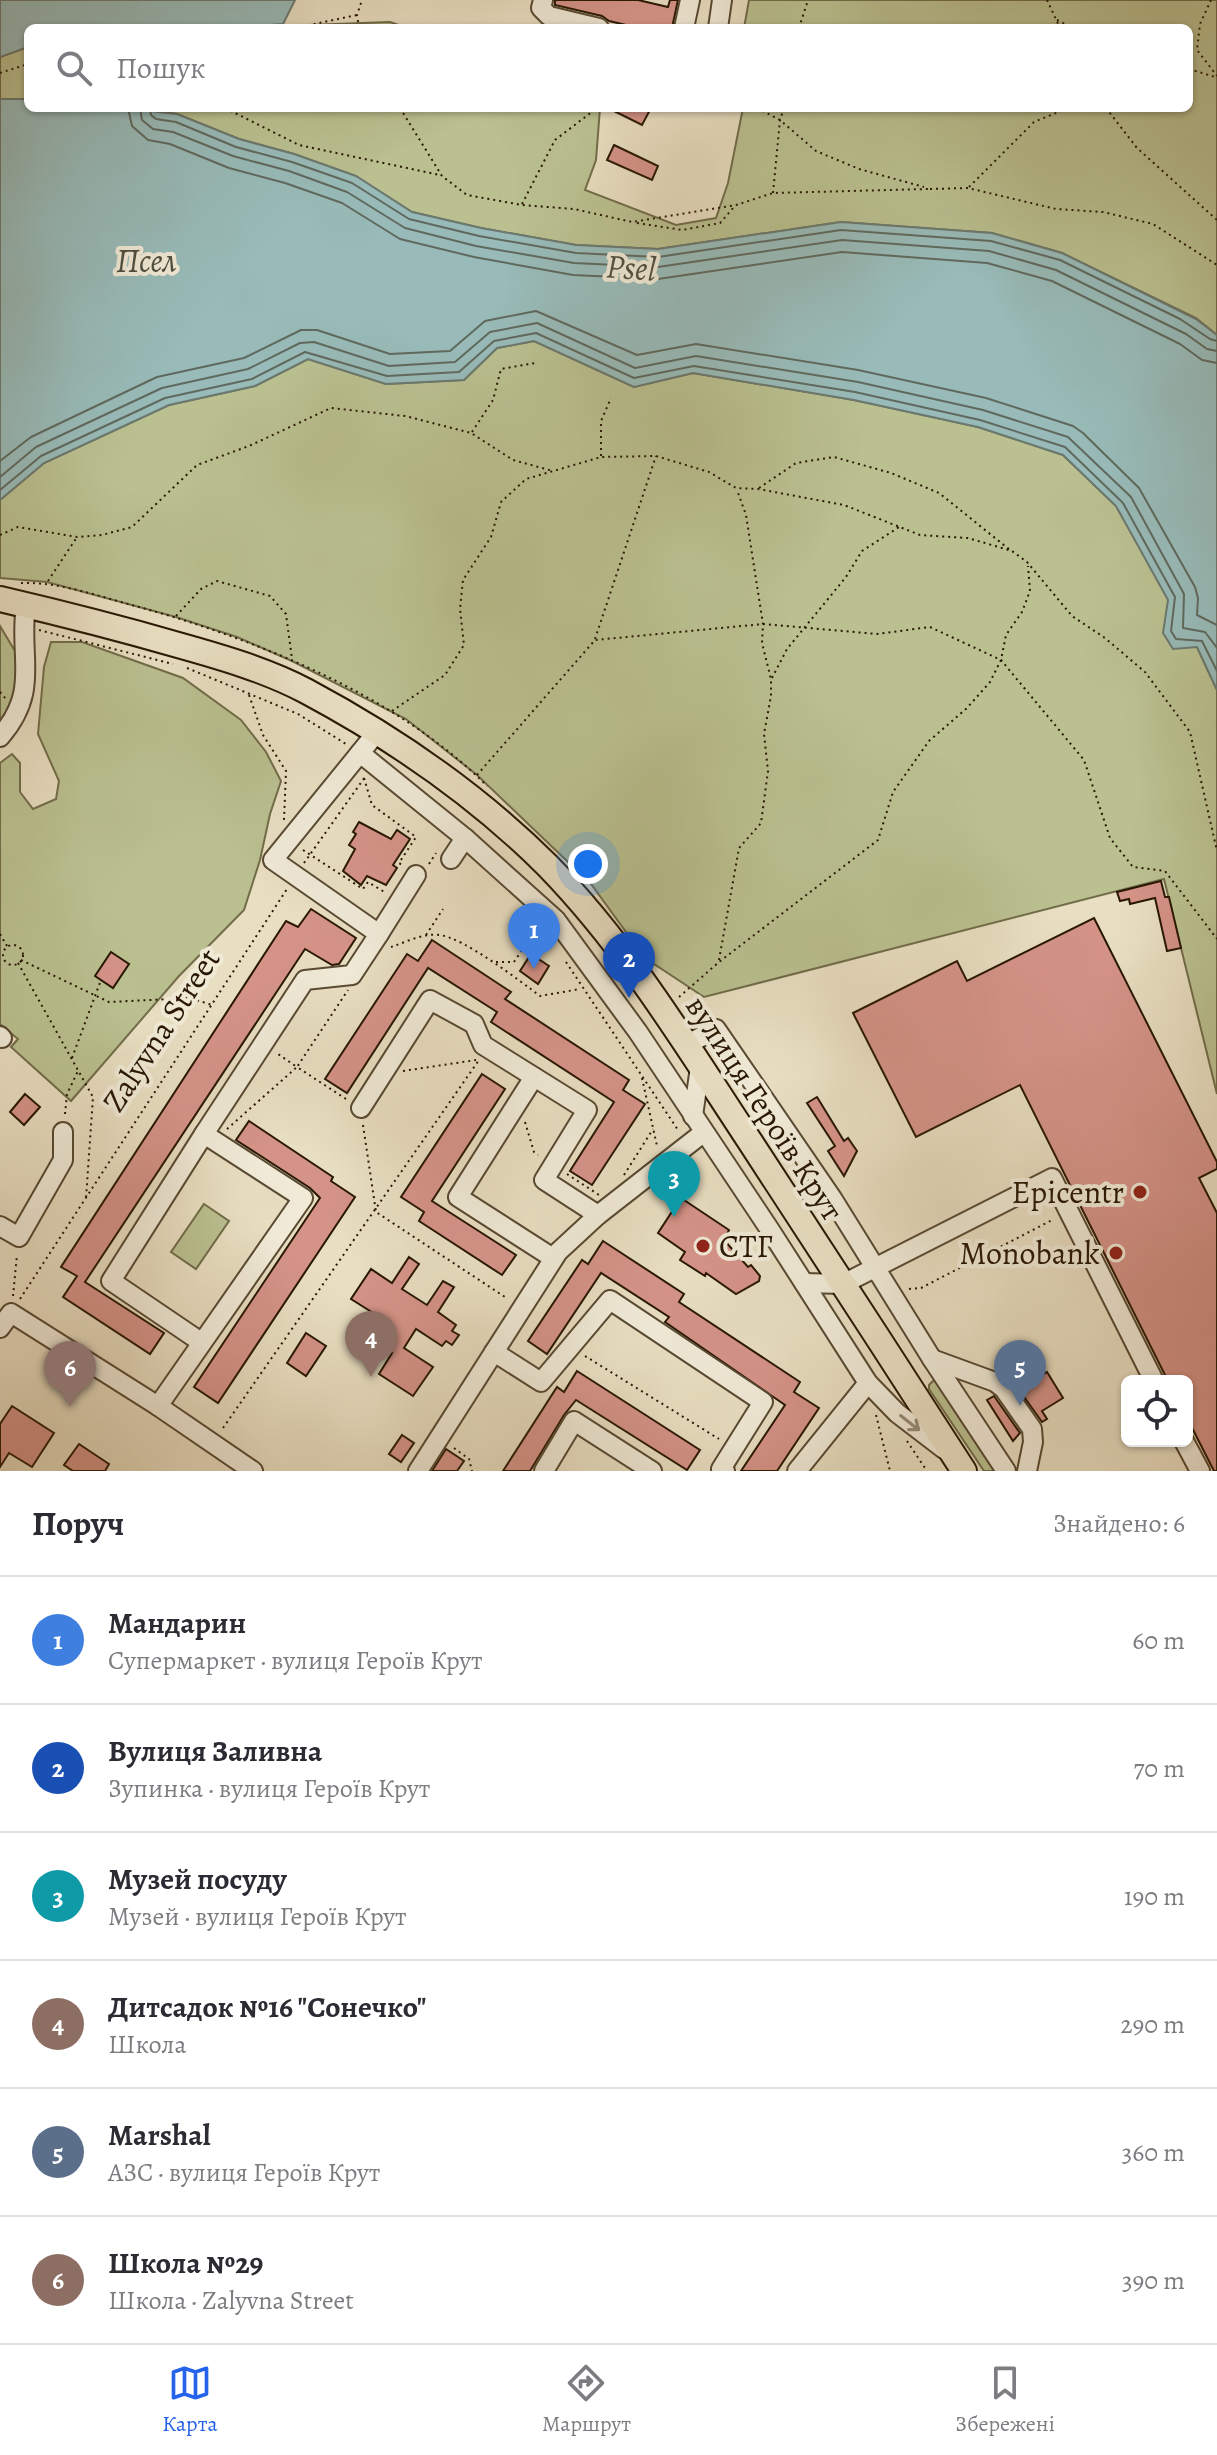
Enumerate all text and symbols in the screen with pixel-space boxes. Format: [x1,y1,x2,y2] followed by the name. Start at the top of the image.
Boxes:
[24,24,1193,112] search box
[52,46,96,90] icon: search
[116,48,206,88] text: Пошук
[116,237,177,284] water label: Псел
[604,242,658,293] water label: Psel
[568,844,608,884] your location
[508,903,560,969] pin: 1
[603,932,655,998] pin: 2
[92,940,230,1120] street label: Zalyvna Street
[676,987,854,1229] street label: вулиця Героїв Крут
[648,1151,700,1217] pin: 3
[1011,1170,1124,1214] place label: Epicentr
[1131,1183,1149,1201] marker: Epicentr
[719,1224,773,1268] place label: СТГ
[960,1231,1100,1275] place label: Monobank
[694,1237,712,1255] marker: СТГ
[1107,1244,1125,1262] marker: Monobank
[345,1311,397,1377] pin: 4
[994,1340,1046,1406] pin: 5
[44,1341,96,1407] pin: 6
[1121,1375,1193,1447] map controls
[1121,1375,1193,1447] button: locate
[899,1414,920,1431] one-way arrow
[32,1500,124,1547] text: Поруч
[1053,1506,1185,1541] text: Знайдено: 6
[108,1603,246,1643] text: Мандарин
[53,1623,63,1658] text: 1
[1132,1623,1185,1658] text: 60 m
[108,1643,483,1678] text: Супермаркет · вулиця Героїв Крут
[108,1731,322,1771] text: Вулиця Заливна
[52,1751,64,1786] text: 2
[1133,1751,1185,1786] text: 70 m
[108,1771,430,1806] text: Зупинка · вулиця Героїв Крут
[108,1859,287,1899] text: Музей посуду
[52,1879,64,1914] text: 3
[1124,1879,1185,1914] text: 190 m
[108,1899,407,1934] text: Музей · вулиця Героїв Крут
[108,1987,426,2027] text: Дитсадок №16 "Сонечко"
[52,2007,64,2042] text: 4
[1120,2007,1185,2042] text: 290 m
[108,2027,186,2062] text: Школа
[108,2115,211,2155] text: Marshal
[52,2135,64,2170] text: 5
[1122,2135,1185,2170] text: 360 m
[108,2155,380,2190] text: АЗС · вулиця Героїв Крут
[108,2243,264,2283] text: Школа №29
[52,2263,64,2298] text: 6
[1122,2263,1185,2298] text: 390 m
[108,2283,354,2318] text: Школа · Zalyvna Street
[162,2361,218,2439] tab: Карта
[542,2361,631,2439] tab: Маршрут
[955,2361,1055,2439] tab: Збережені

